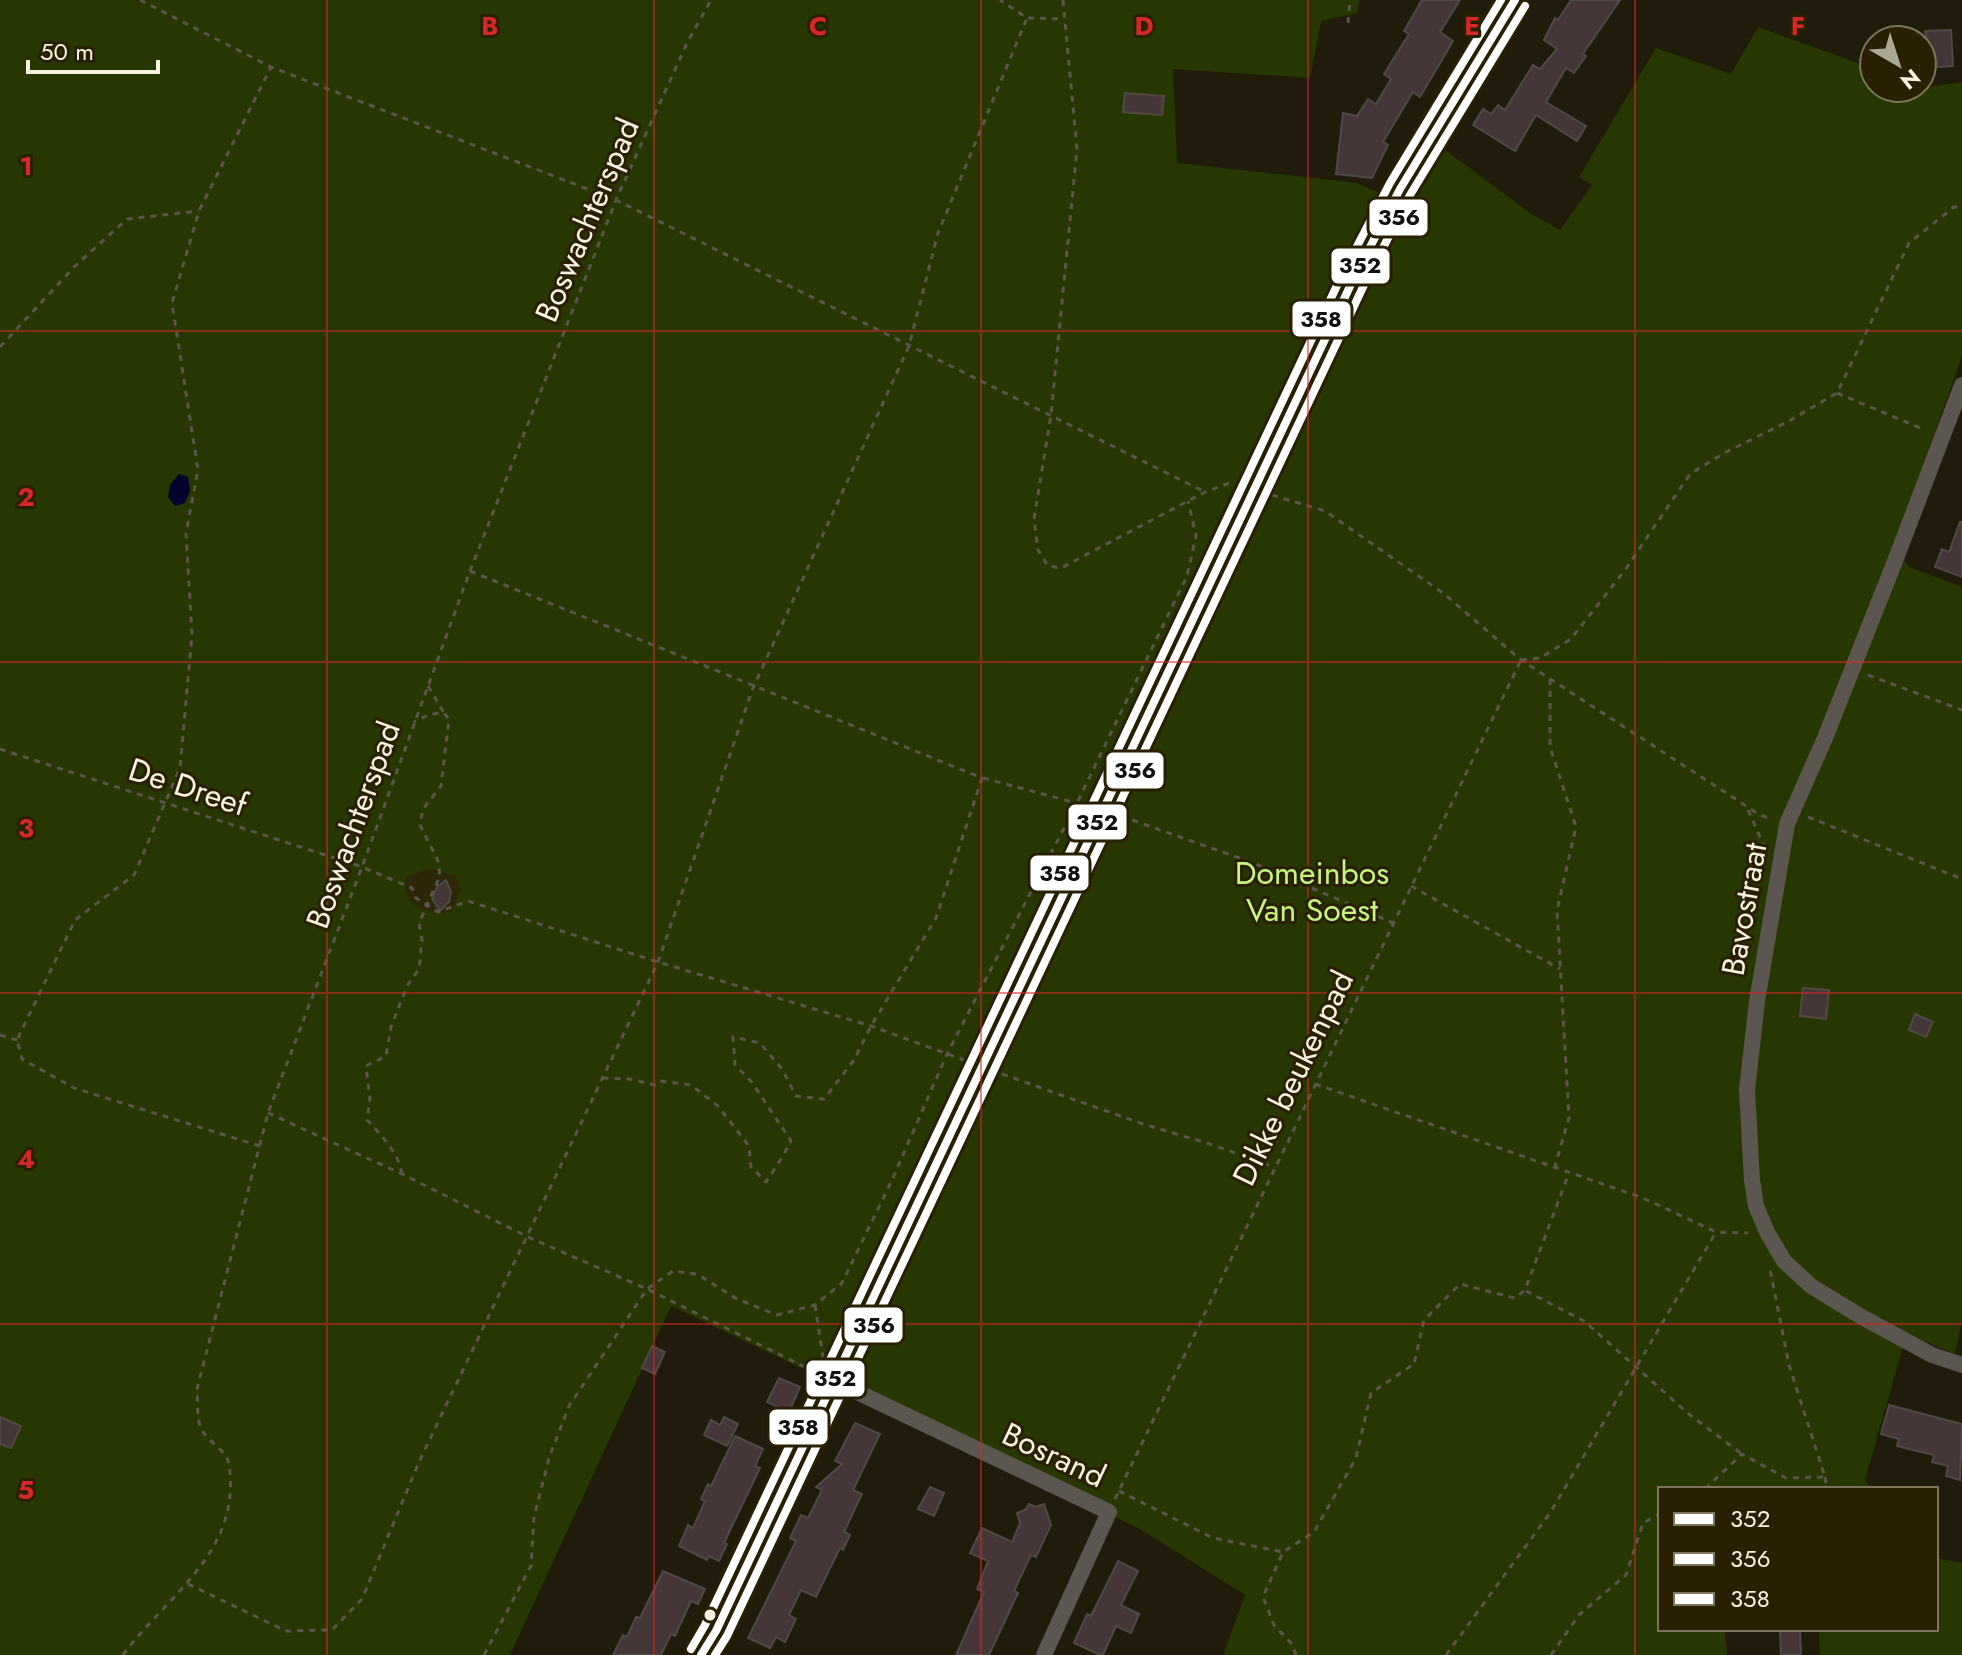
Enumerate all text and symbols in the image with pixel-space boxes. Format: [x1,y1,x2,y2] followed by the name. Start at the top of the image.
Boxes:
[481,7,499,45] text: B
[809,7,827,45] text: C
[1134,7,1154,45] text: D
[1464,7,1480,45] text: E
[1791,7,1805,45] text: F
[28,24,158,74] scale bar
[1858,24,1938,104] north arrow
[40,34,94,69] text: 50 m
[1894,62,1927,97] text: N
[523,111,651,329] street label: Boswachterspad
[19,147,33,185] text: 1
[1368,198,1429,237] line badge: 356
[1378,201,1420,233] text: 356
[1330,247,1391,285] line badge: 352
[1339,249,1381,281] text: 352
[1291,300,1352,338] line badge: 358
[1300,303,1342,335] text: 358
[17,478,35,516] text: 2
[294,715,412,935] street label: Boswachterspad
[123,746,254,828] street label: De Dreef
[1105,751,1165,790] line badge: 356
[1114,754,1156,786] text: 356
[1067,803,1128,841] line badge: 352
[1076,806,1118,838] text: 352
[18,809,34,847] text: 3
[1710,839,1778,979] street label: Bavostraat
[1235,850,1389,933] park label: Domeinbos Van Soest
[1029,854,1090,892] line badge: 358
[1039,857,1081,889] text: 358
[1221,963,1365,1193] street label: Dikke beukenpad
[17,1140,35,1178] text: 4
[843,1306,904,1344] line badge: 356
[853,1309,895,1341] text: 356
[805,1359,866,1398] line badge: 352
[814,1362,856,1394] text: 352
[768,1408,829,1446] line badge: 358
[777,1411,819,1443] text: 358
[995,1411,1113,1499] street label: Bosrand
[18,1471,34,1509] text: 5
[1658,1487,1938,1631] legend
[1730,1501,1770,1536] text: 352
[1730,1541,1770,1576] text: 356
[1730,1581,1770,1616] text: 358
[702,1607,718,1623] unlabelled marker

